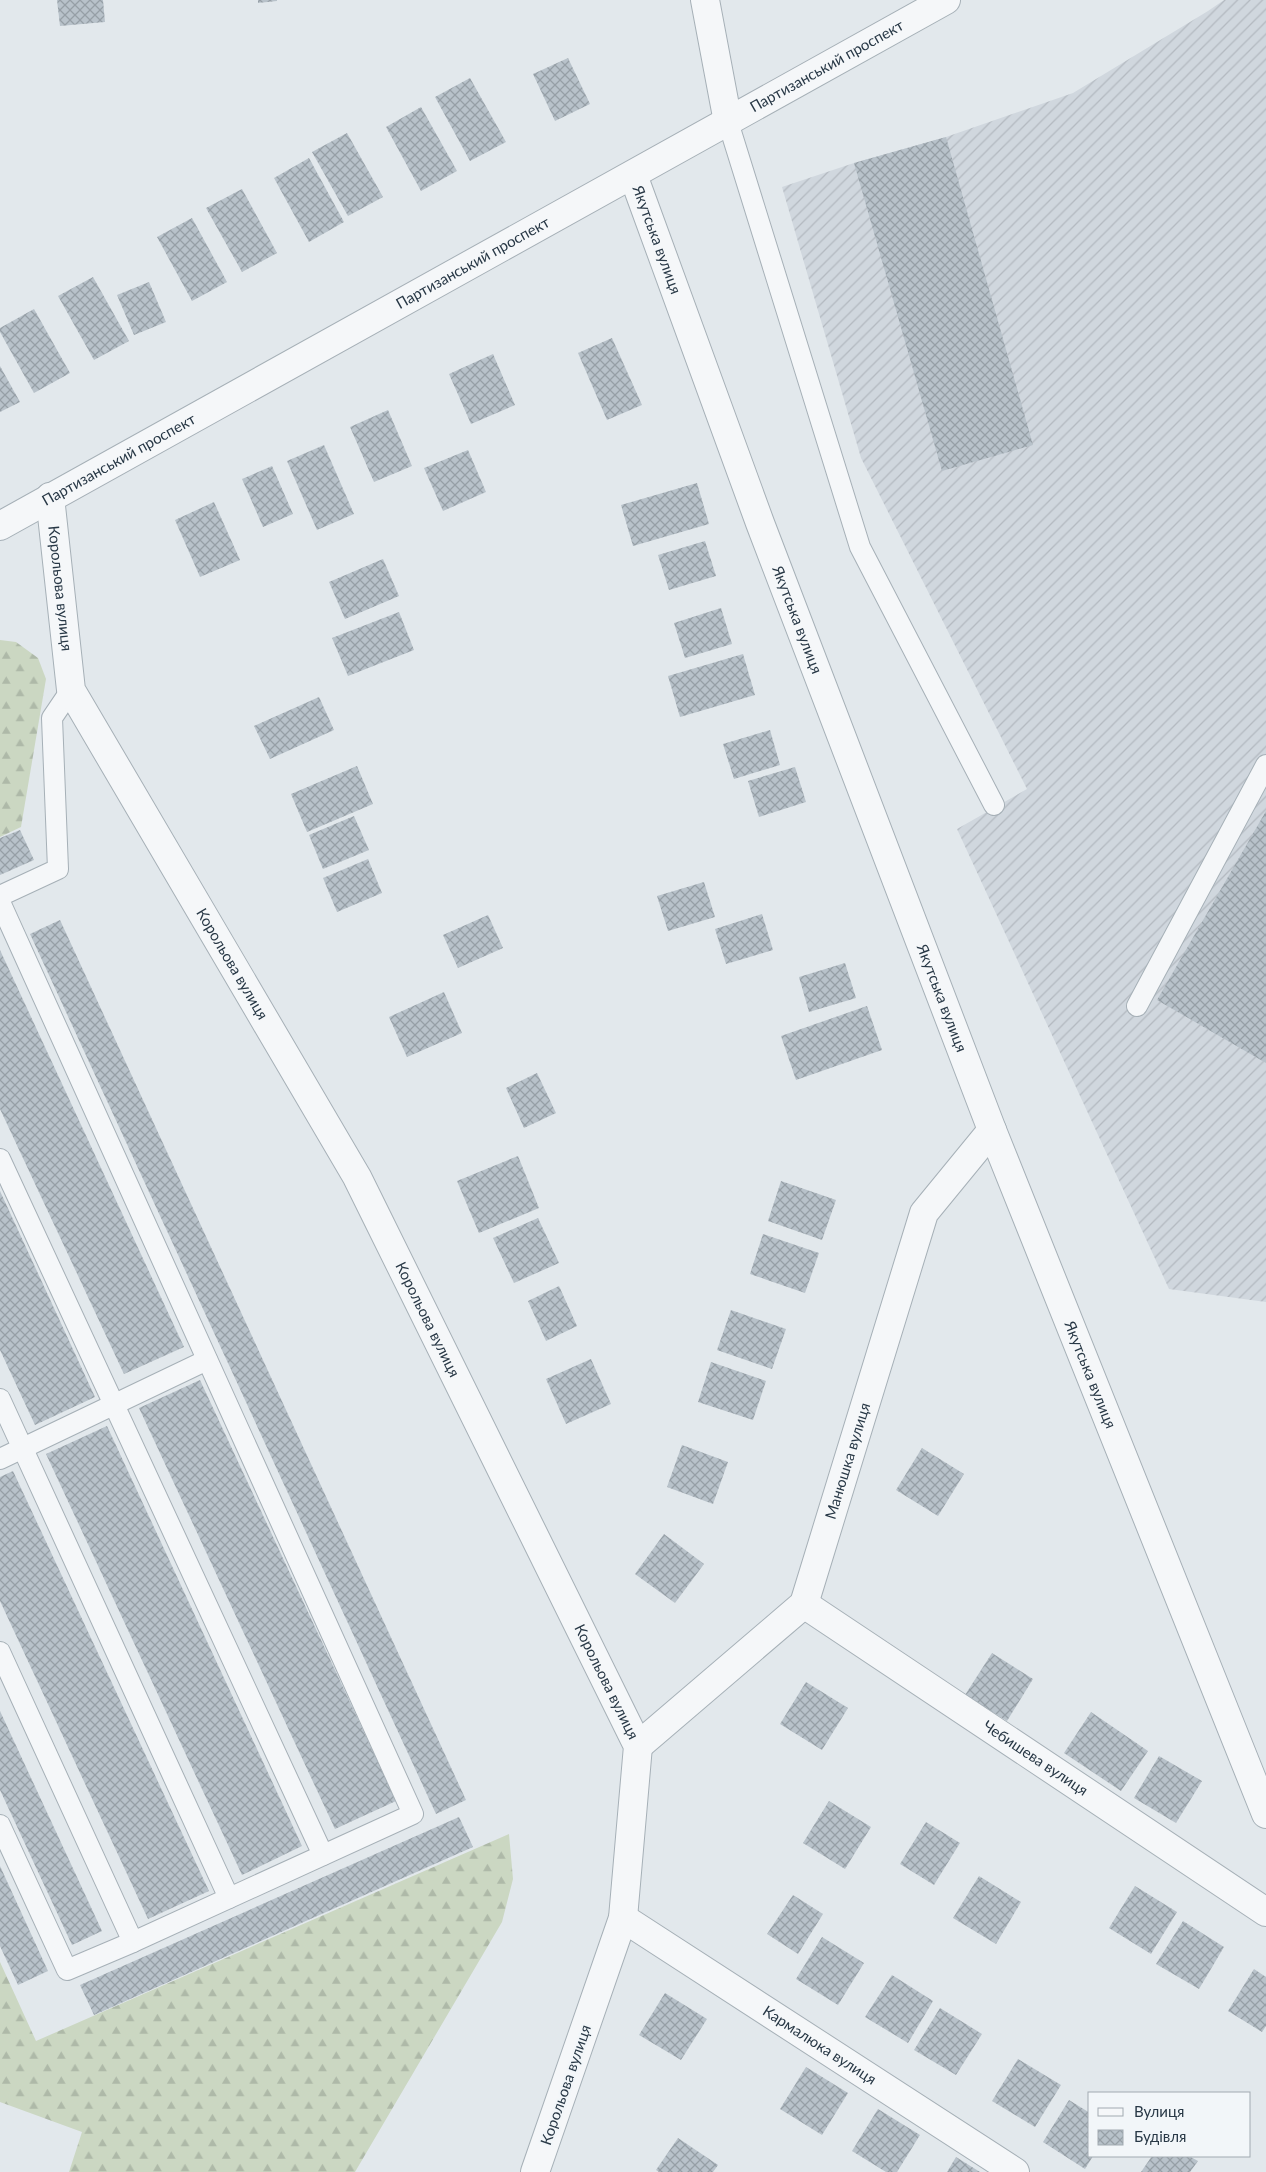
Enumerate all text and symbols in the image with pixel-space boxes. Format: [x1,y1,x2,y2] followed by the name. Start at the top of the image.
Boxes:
[746,15,907,115] street label: Партизанський проспект
[629,182,686,296] street label: Якутська вулиця
[392,212,553,312] street label: Партизанський проспект
[38,409,199,509] street label: Партизанський проспект
[45,525,77,652] street label: Корольова вулиця
[769,562,827,676] street label: Якутська вулиця
[193,905,273,1023] street label: Корольова вулиця
[913,940,971,1054] street label: Якутська вулиця
[392,1259,464,1380] street label: Корольова вулиця
[1061,1317,1121,1431] street label: Якутська вулиця
[821,1400,873,1521] street label: Манюшка вулиця
[571,1621,643,1742] street label: Корольова вулиця
[980,1716,1092,1799] street label: Чебишева вулиця
[760,2001,880,2088] street label: Кармалюка вулиця
[536,2022,594,2147] street label: Корольова вулиця
[1088,2092,1251,2157] legend
[1134,2102,1184,2120] text: Вулиця
[1134,2127,1186,2145] text: Будівля

